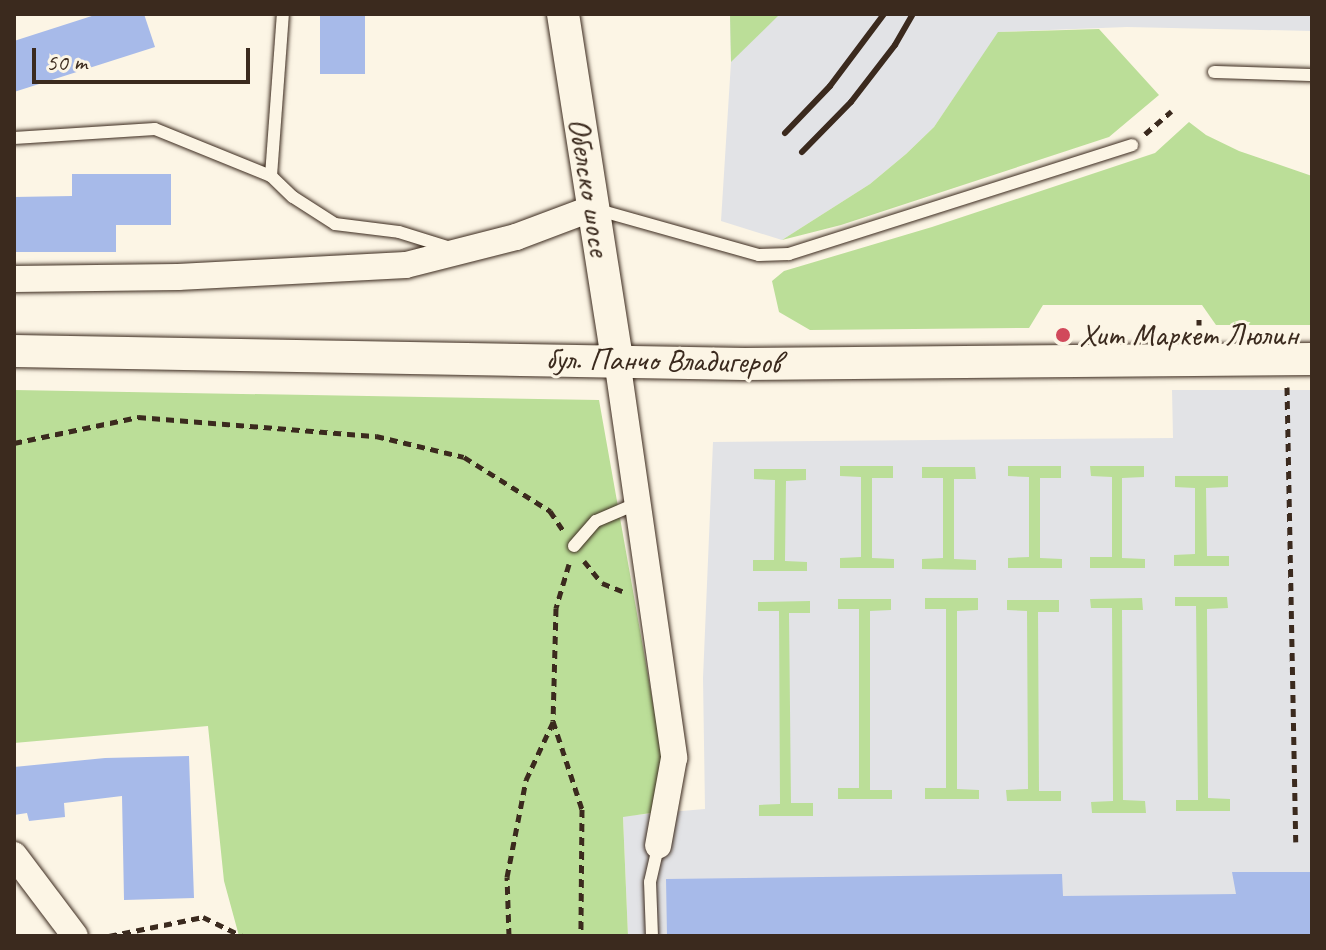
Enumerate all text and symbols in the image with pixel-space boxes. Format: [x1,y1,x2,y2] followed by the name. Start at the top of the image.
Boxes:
[36,32,254,82] scale bar
[46,47,87,77] text: 50 m
[559,115,619,259] street label: Обелско шосе
[1079,316,1301,354] place label: Хит Маркет Люлин
[1054,326,1072,344] marker: Хит Маркет Люлин
[544,340,782,382] street label: бул. Панчо Владигеров

